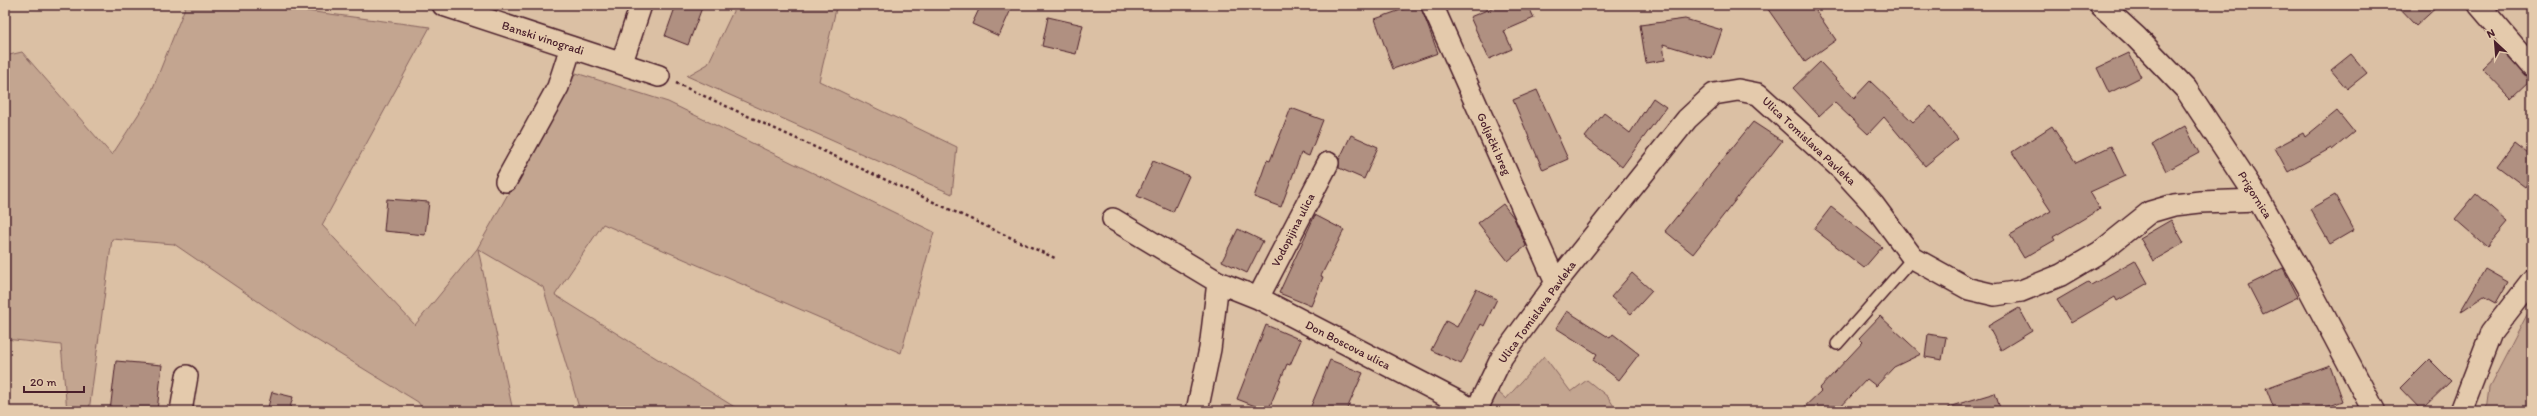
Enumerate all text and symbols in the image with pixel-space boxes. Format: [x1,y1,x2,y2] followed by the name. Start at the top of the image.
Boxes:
[500,18,586,58] street label: Banski vinogradi
[2475,22,2515,62] north arrow
[2485,26,2497,41] text: N
[1759,94,1859,189] street label: Ulica Tomislava Pavleka
[1474,111,1514,178] street label: Goljački breg
[2235,169,2275,222] street label: Prigornica
[1268,191,1318,269] street label: Vodopijina ulica
[1495,257,1579,366] street label: Ulica Tomislava Pavleka
[1303,318,1394,373] street label: Don Boscova ulica
[24,368,84,394] scale bar
[30,375,57,389] text: 20 m

